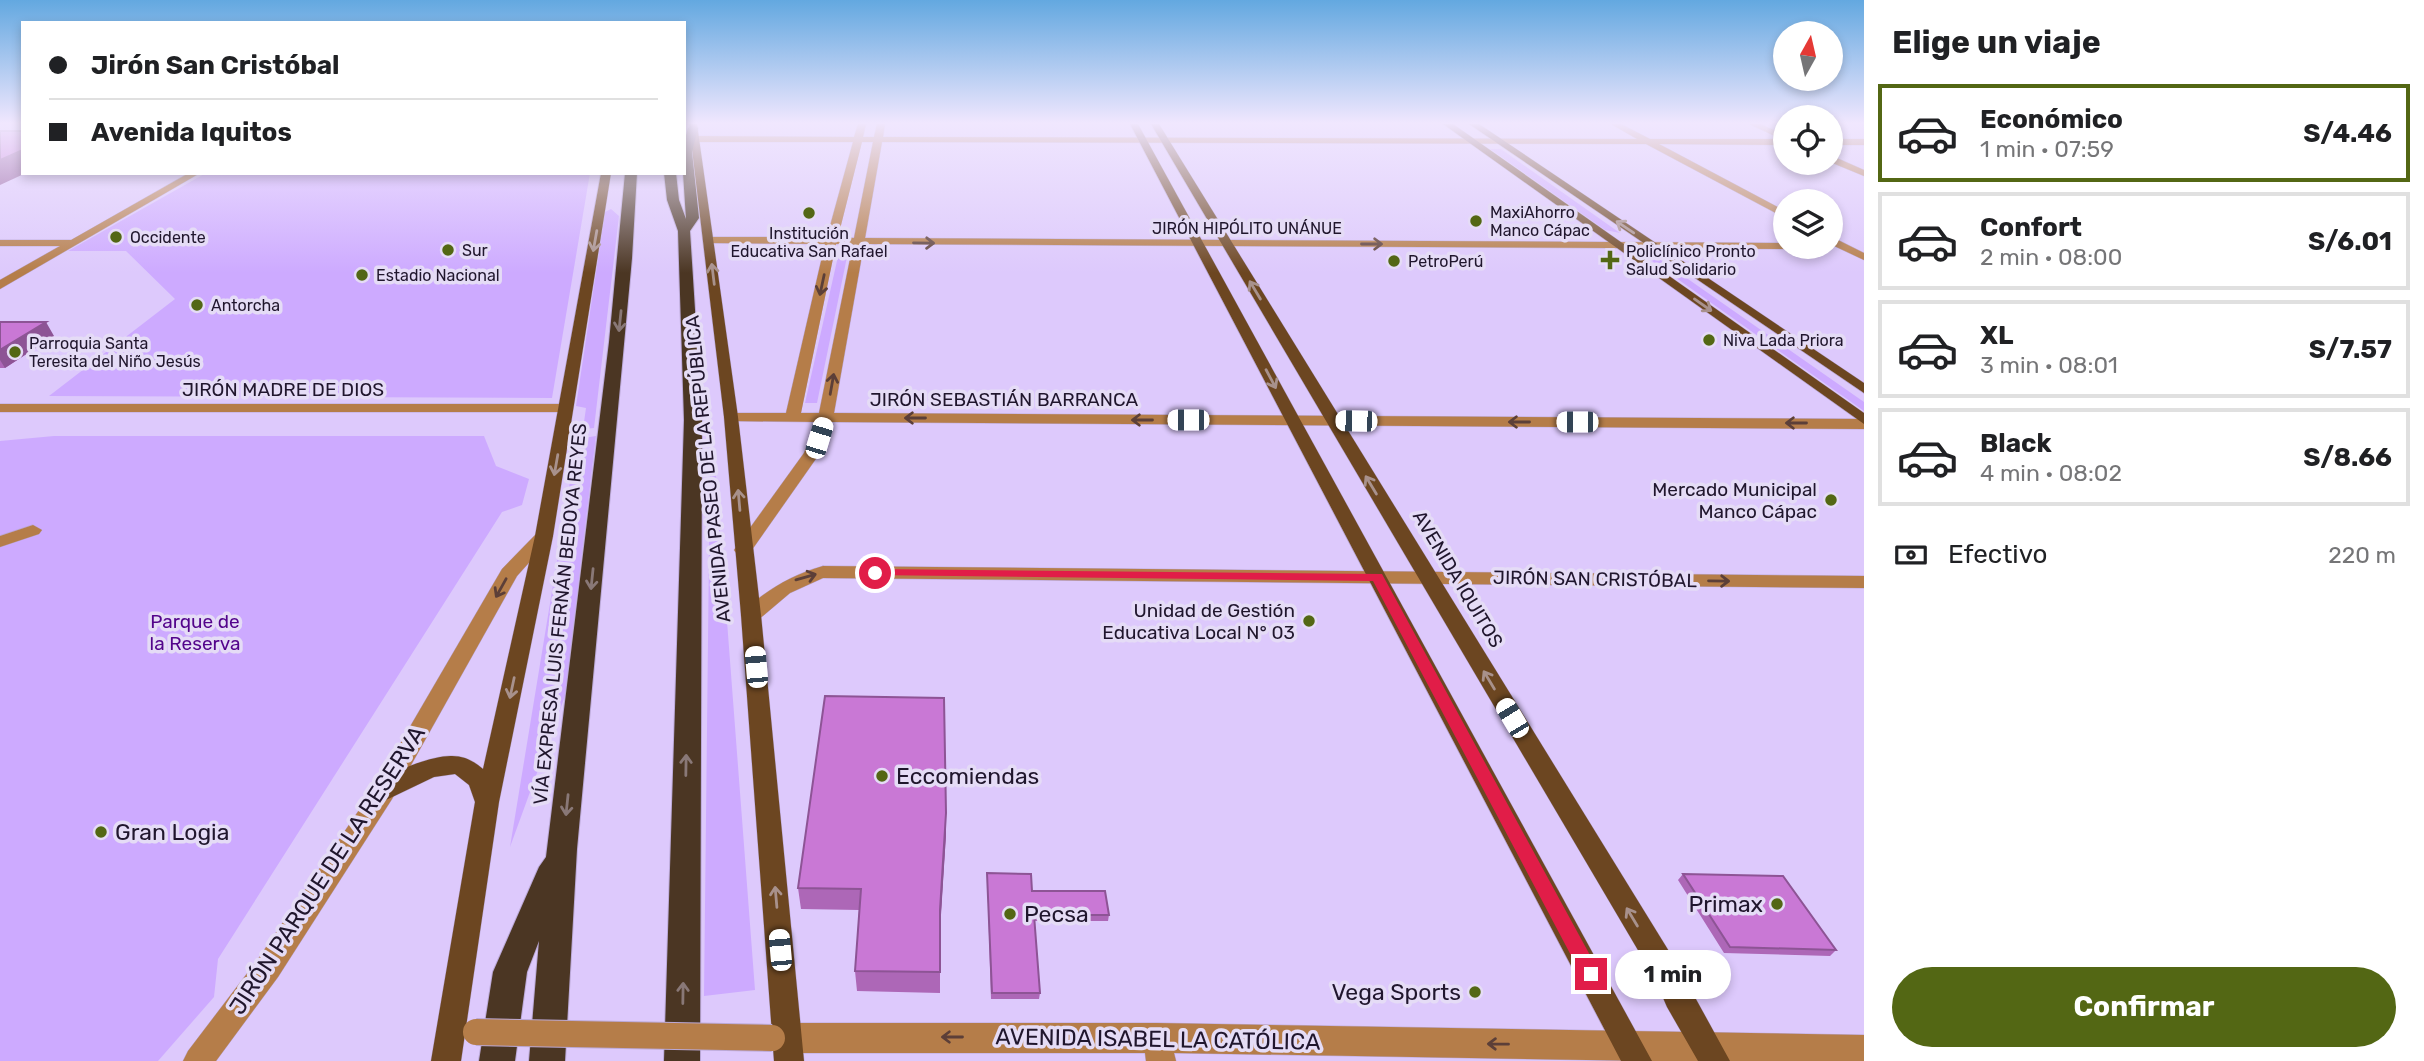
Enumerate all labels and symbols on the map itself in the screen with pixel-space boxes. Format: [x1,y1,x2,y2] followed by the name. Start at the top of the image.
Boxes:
[1773,21,1843,91] north arrow
[1490,203,1590,240] place label: MaxiAhorro Manco Cápac
[801,205,817,221] marker: Institución Educativa San Rafael
[1468,213,1484,229] marker: MaxiAhorro Manco Cápac
[1152,218,1342,238] street label: JIRÓN HIPÓLITO UNÁNUE
[1616,220,1635,235] one-way arrow
[730,224,888,261] place label: Institución Educativa San Rafael
[130,228,206,247] place label: Occidente
[108,229,124,245] marker: Occidente
[588,229,601,251] one-way arrow
[912,236,935,249] one-way arrow
[1360,237,1383,251] one-way arrow
[462,241,488,260] place label: Sur
[440,242,456,258] marker: Sur
[1626,242,1756,279] place label: Policlínico Pronto Salud Solidario
[1600,250,1620,270] marker: Policlínico Pronto Salud Solidario
[1408,252,1483,271] place label: PetroPerú
[1386,253,1402,269] marker: PetroPerú
[706,263,719,286] one-way arrow
[376,266,500,285] place label: Estadio Nacional
[354,267,370,283] marker: Estadio Nacional
[814,273,828,296] one-way arrow
[1247,280,1261,300] one-way arrow
[211,296,280,315] place label: Antorcha
[189,297,205,313] marker: Antorcha
[1693,298,1712,313] one-way arrow
[613,309,626,332] one-way arrow
[680,314,736,624] street label: AVENIDA PASEO DE LA REPÚBLICA
[1723,331,1844,350] place label: Niva Lada Priora
[1701,332,1717,348] marker: Niva Lada Priora
[29,334,201,371] place label: Parroquia Santa Teresita del Niño Jesús
[7,344,23,360] marker: Parroquia Santa Teresita del Niño Jesús
[1264,368,1278,388] one-way arrow
[825,373,839,396] one-way arrow
[182,378,384,401] street label: JIRÓN MADRE DE DIOS
[870,388,1139,411] street label: JIRÓN SEBASTIÁN BARRANCA
[1168,410,1210,431] car
[1335,410,1378,432] car
[904,411,927,425] one-way arrow
[1557,412,1599,433] car
[1131,413,1154,427] one-way arrow
[803,415,836,461] car
[1508,415,1531,429] one-way arrow
[1785,416,1808,430] one-way arrow
[528,422,592,806] street label: VÍA EXPRESA LUIS FERNÁN BEDOYA REYES
[549,453,562,476] one-way arrow
[1364,476,1378,496] one-way arrow
[1652,478,1817,523] place label: Mercado Municipal Manco Cápac
[732,489,745,512] one-way arrow
[1823,492,1839,508] marker: Mercado Municipal Manco Cápac
[1408,506,1508,652] street label: AVENIDA IQUITOS
[859,557,891,589] route start
[1493,566,1698,592] street label: JIRÓN SAN CRISTÓBAL
[585,567,598,590] one-way arrow
[795,569,817,582] one-way arrow
[1707,574,1730,587] one-way arrow
[494,578,508,598] one-way arrow
[1102,599,1295,644] place label: Unidad de Gestión Educativa Local N° 03
[150,610,240,655] park label: Parque de la Reserva
[1301,613,1317,629] marker: Unidad de Gestión Educativa Local N° 03
[744,645,769,689] car
[1481,671,1495,691] one-way arrow
[504,676,518,699] one-way arrow
[1493,695,1532,741] car
[223,720,431,1020] street label: JIRÓN PARQUE DE LA RESERVA
[679,754,692,777] one-way arrow
[896,762,1039,790] place label: Eccomiendas
[874,768,890,784] marker: Eccomiendas
[560,793,573,816] one-way arrow
[115,818,229,846] place label: Gran Logia
[93,824,109,840] marker: Gran Logia
[769,886,782,909] one-way arrow
[1688,890,1763,918] place label: Primax
[1769,896,1785,912] marker: Primax
[1024,900,1089,928] place label: Pecsa
[1002,906,1018,922] marker: Pecsa
[1625,907,1639,927] one-way arrow
[768,928,793,972] car
[1616,950,1731,998] callout: 1 min
[1575,958,1607,990] route end
[1332,978,1461,1006] place label: Vega Sports
[676,982,689,1005] one-way arrow
[1467,984,1483,1000] marker: Vega Sports
[995,1022,1321,1056] street label: AVENIDA ISABEL LA CATÓLICA
[941,1030,964,1044] one-way arrow
[1486,1037,1509,1051] one-way arrow

